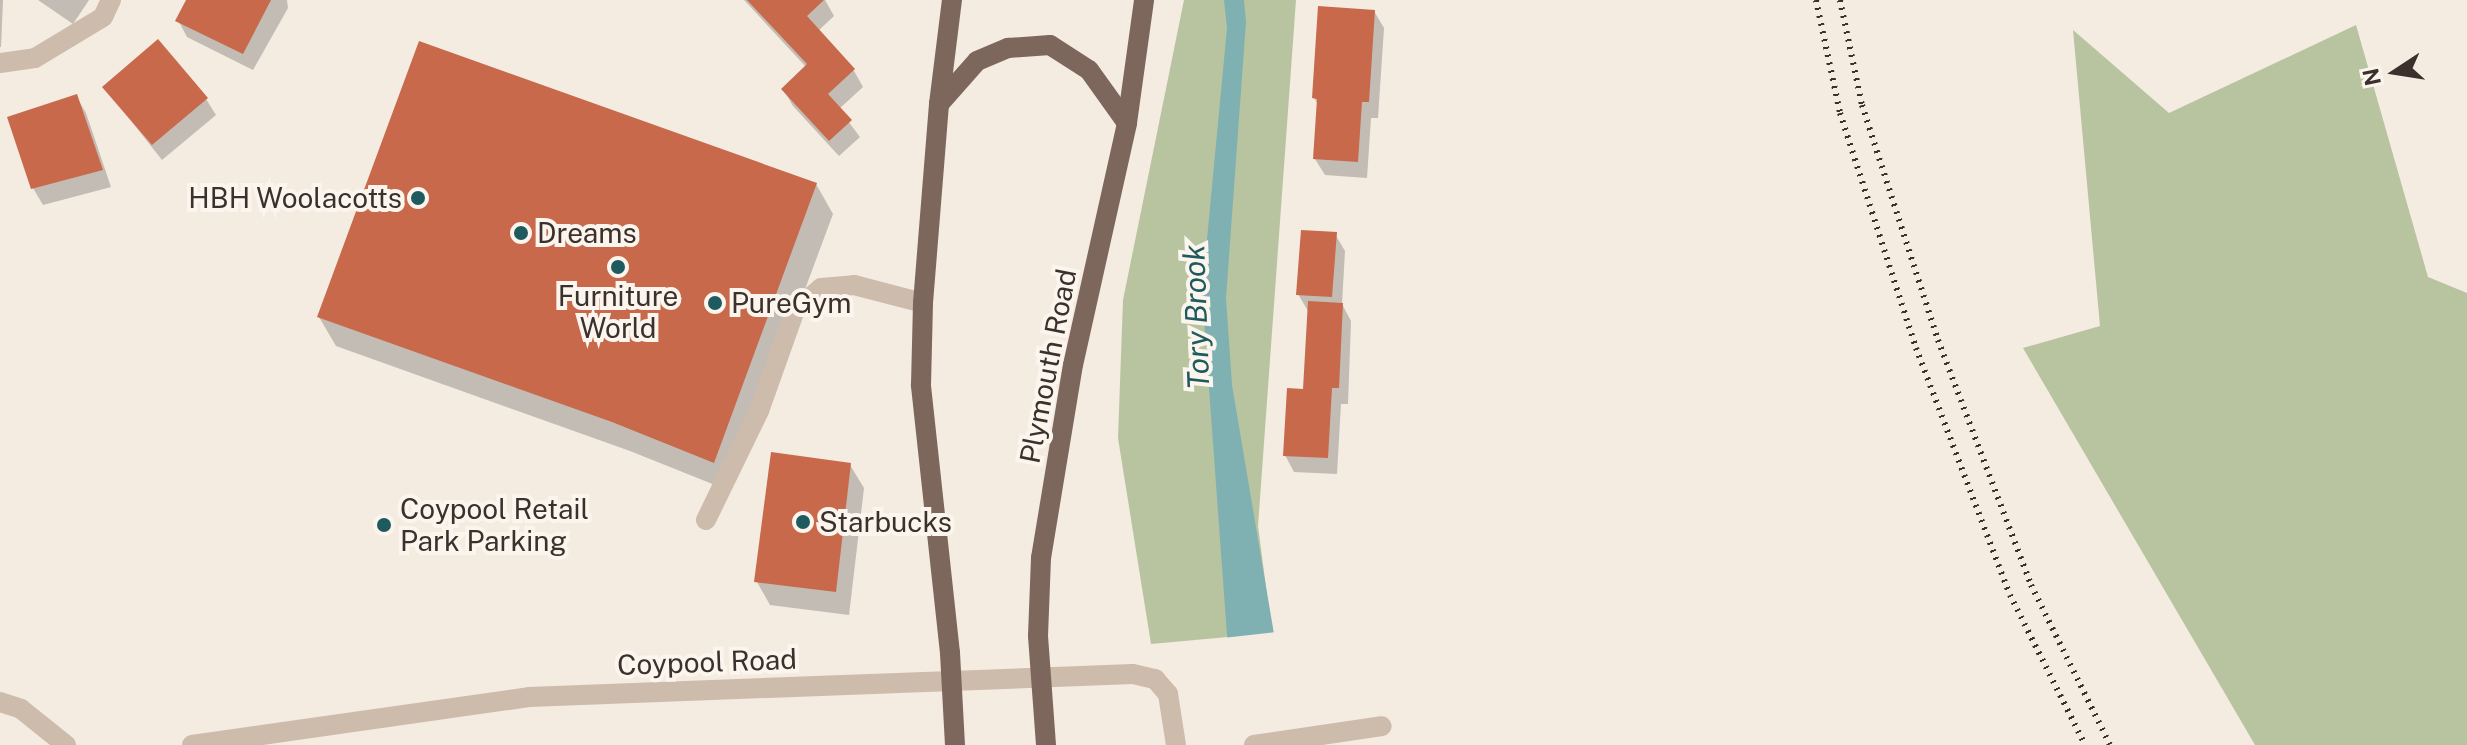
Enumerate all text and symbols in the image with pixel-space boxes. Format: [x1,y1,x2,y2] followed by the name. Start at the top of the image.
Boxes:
[2355,32,2435,112] north arrow
[2357,66,2386,88] text: N
[188,181,402,215] place label: HBH Woolacotts
[409,189,427,207] marker: HBH Woolacotts
[537,216,637,250] place label: Dreams
[512,224,530,242] marker: Dreams
[1175,244,1217,390] water label: Tory Brook
[609,258,627,276] marker: Furniture World
[1013,266,1083,466] street label: Plymouth Road
[558,279,678,345] place label: Furniture World
[731,286,851,320] place label: PureGym
[706,294,724,312] marker: PureGym
[400,492,589,558] place label: Coypool Retail Park Parking
[819,505,952,539] place label: Starbucks
[794,513,812,531] marker: Starbucks
[375,516,393,534] marker: Coypool Retail Park Parking
[617,642,797,682] street label: Coypool Road

